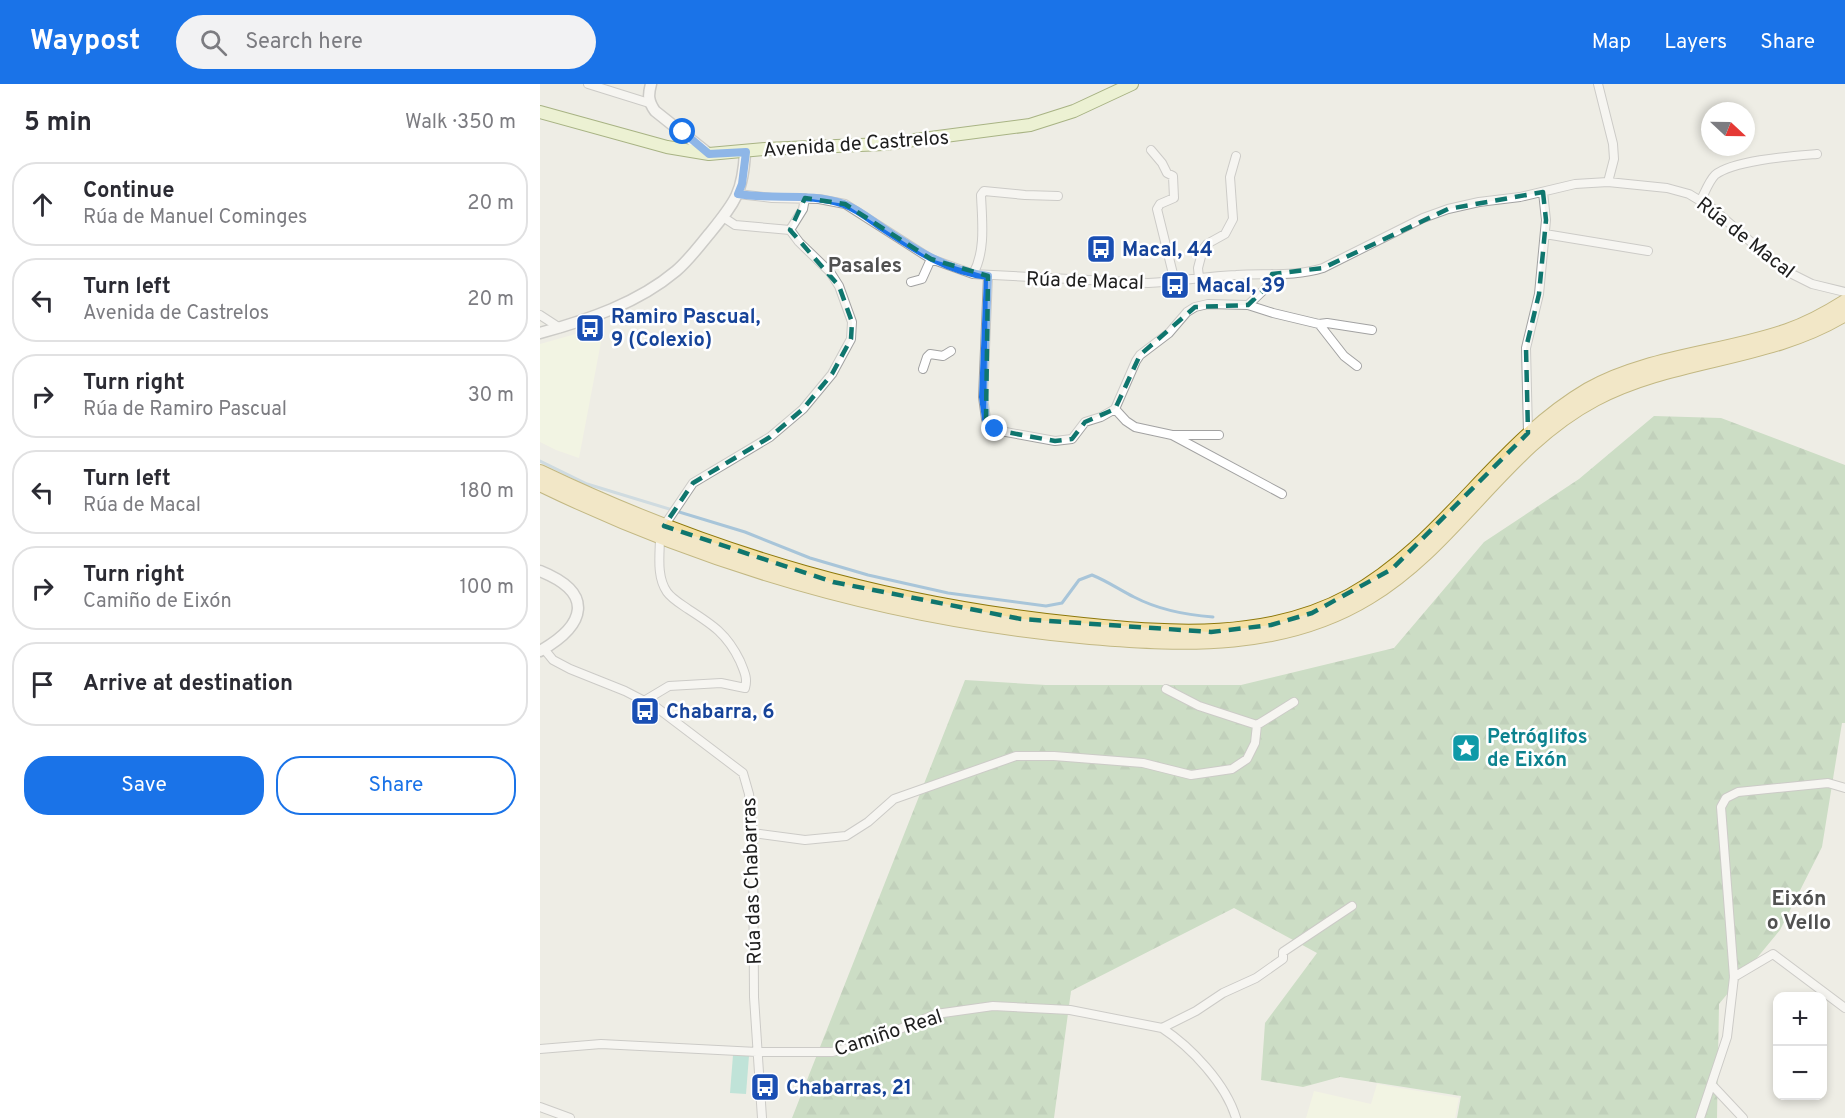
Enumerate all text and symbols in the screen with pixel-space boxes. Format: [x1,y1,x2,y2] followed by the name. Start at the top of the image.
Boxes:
[176,15,596,69] search box
[30,24,140,60] text: Waypost
[197,26,230,59] icon: search
[245,29,363,56] text: Search here
[1592,29,1631,56] text: Map
[1664,29,1727,56] text: Layers
[1760,29,1815,56] text: Share
[1701,102,1755,156] north arrow
[24,107,92,140] text: 5 min
[405,110,516,136] text: Walk · 350 m
[669,118,695,144] route start
[762,126,950,164] street label: Avenida de Castrelos
[83,178,174,205] text: Continue
[26,188,59,221] icon: ahead
[467,191,514,217] text: 20 m
[1690,192,1799,285] street label: Rúa de Macal
[83,205,307,231] text: Rúa de Manuel Cominges
[1085,233,1117,265] bus stop icon: Macal, 44
[1122,238,1213,264] place label: Macal, 44
[828,253,902,280] district label: Pasales
[1025,267,1144,297] street label: Rúa de Macal
[1159,269,1191,301] bus stop icon: Macal, 39
[83,274,171,301] text: Turn left
[1196,274,1285,300] place label: Macal, 39
[26,284,59,317] icon: left
[467,287,514,313] text: 20 m
[83,301,269,327] text: Avenida de Castrelos
[611,305,761,354] place label: Ramiro Pascual, 9 (Colexio)
[574,312,606,344] bus stop icon: Ramiro Pascual, 9 (Colexio)
[83,370,185,397] text: Turn right
[26,380,59,413] icon: right
[468,383,514,409] text: 30 m
[83,397,287,423] text: Rúa de Ramiro Pascual
[981,415,1007,441] route end
[83,466,171,493] text: Turn left
[26,476,59,509] icon: left
[460,479,514,505] text: 180 m
[83,493,201,519] text: Rúa de Macal
[83,562,185,589] text: Turn right
[26,572,59,605] icon: right
[459,575,514,601] text: 100 m
[83,589,232,615] text: Camiño de Eixón
[26,668,59,701] icon: arrive
[83,671,293,698] text: Arrive at destination
[629,695,661,727] bus stop icon: Chabarra, 6
[666,700,775,726] place label: Chabarra, 6
[1487,725,1588,774] place label: Petróglifos de Eixón
[1450,732,1482,764] place icon: Petróglifos de Eixón
[24,756,264,815] button: Save
[276,756,516,815] button: Share
[737,797,769,965] street label: Rúa das Chabarras
[1767,886,1831,937] district label: Eixón o Vello
[1773,992,1827,1100] map controls
[1773,992,1827,1046] button: +
[831,1004,946,1064] street label: Camiño Real
[1773,1046,1827,1100] button: −
[749,1071,781,1103] bus stop icon: Chabarras, 21
[786,1076,912,1102] place label: Chabarras, 21

